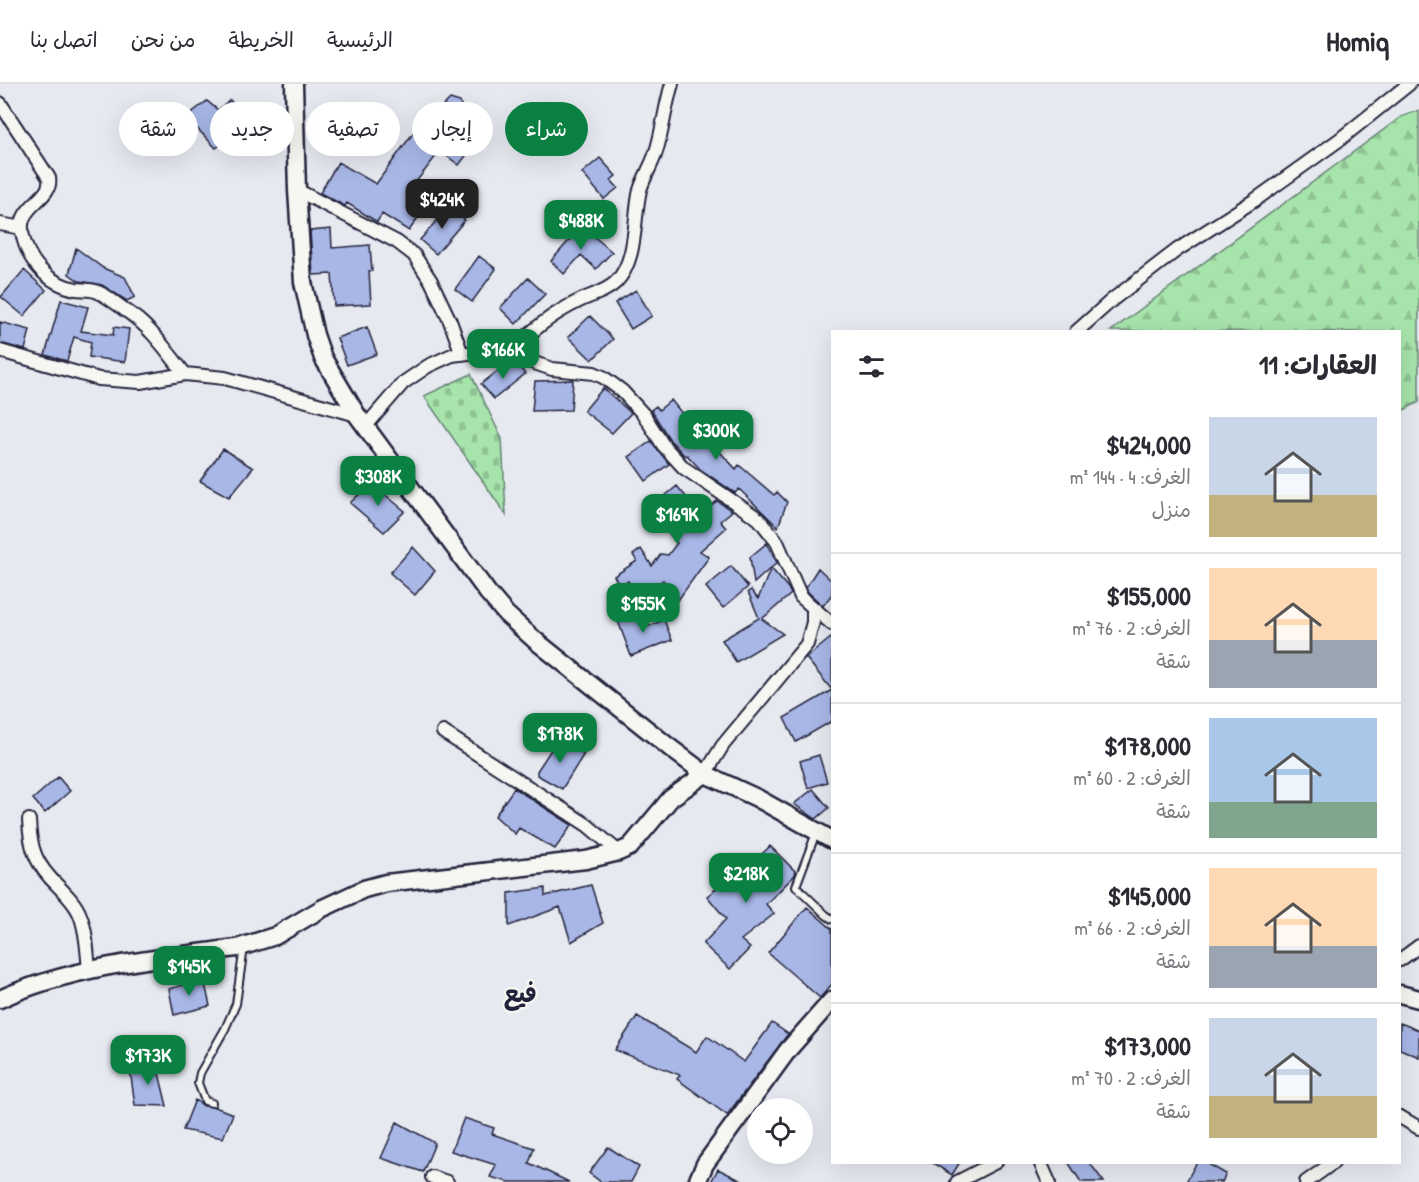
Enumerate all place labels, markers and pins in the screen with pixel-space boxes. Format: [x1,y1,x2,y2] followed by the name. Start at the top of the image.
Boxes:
[400,179,484,230] pin: $424K
[539,200,623,251] pin: $488K
[461,329,545,380] pin: $166K
[674,410,758,461] pin: $300K
[336,456,420,507] pin: $308K
[635,494,719,545] pin: $169K
[601,583,685,634] pin: $155K
[518,713,602,764] pin: $178K
[704,853,788,904] pin: $218K
[147,946,231,997] pin: $145K
[106,1035,190,1086] pin: $173K

